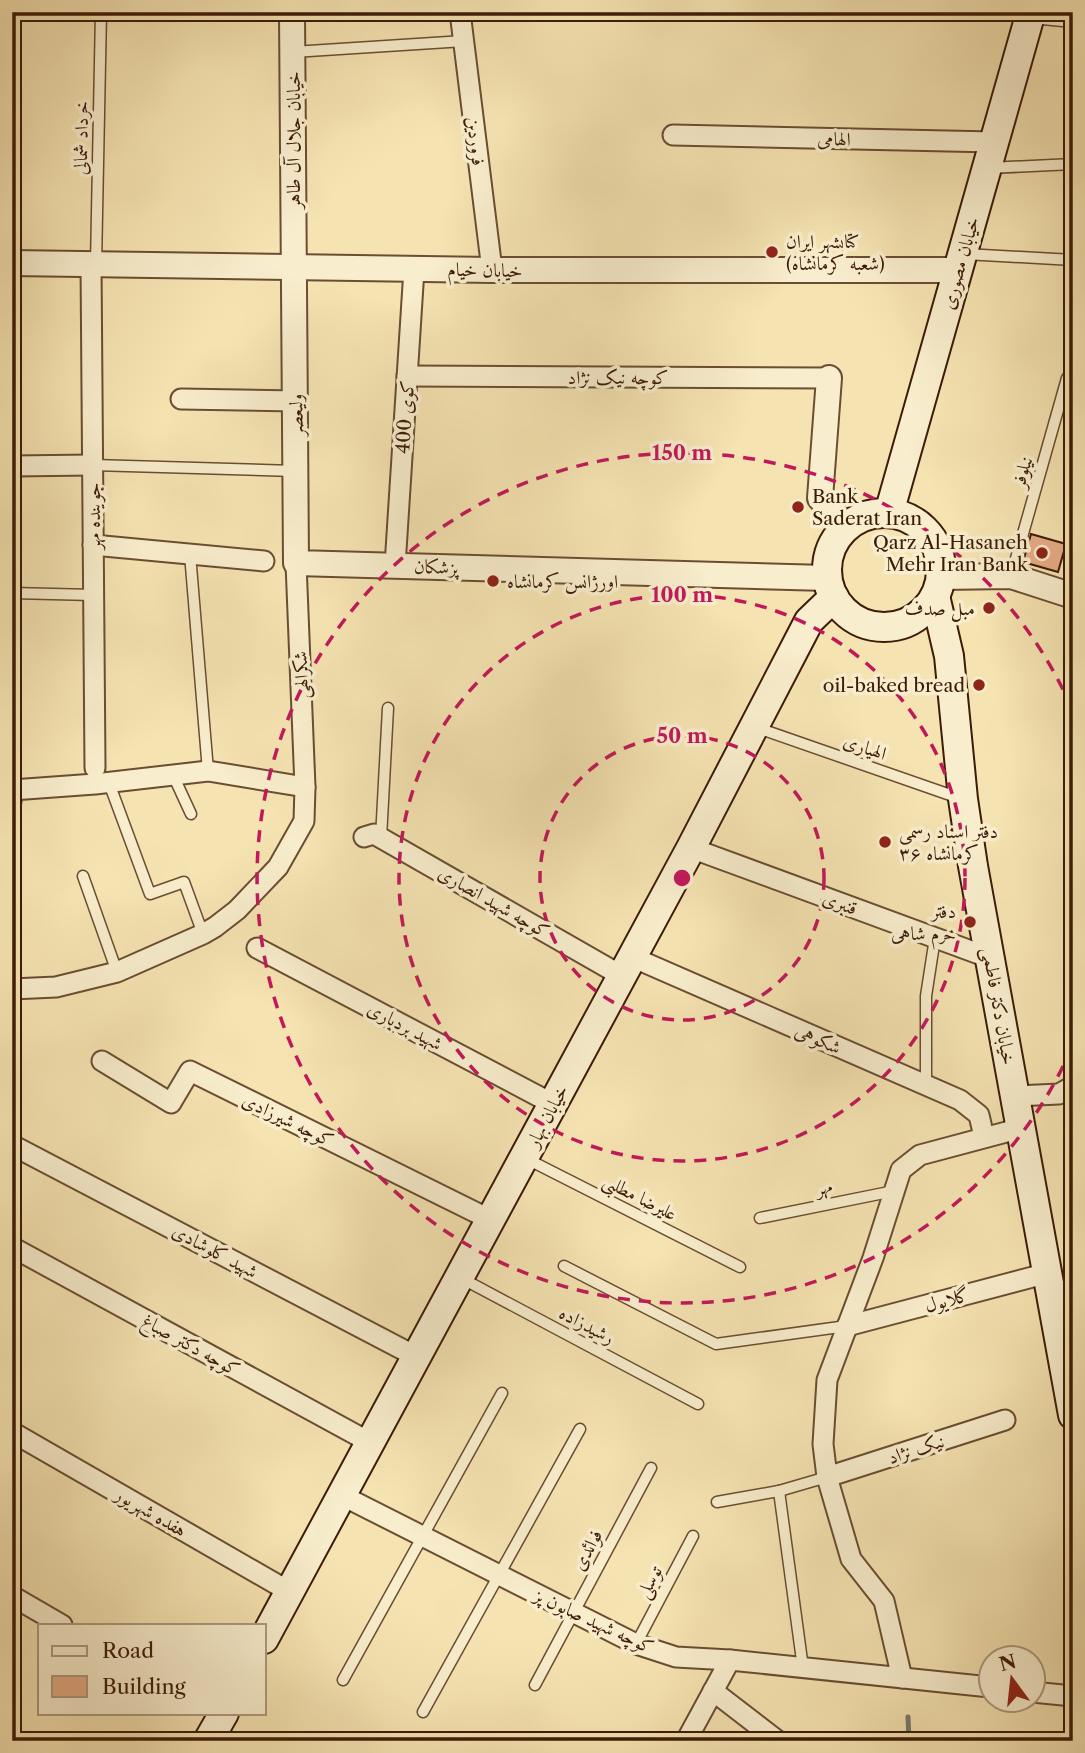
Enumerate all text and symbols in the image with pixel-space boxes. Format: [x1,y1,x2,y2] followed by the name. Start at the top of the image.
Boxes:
[282,71,306,211] street label: خیابان جلال آل طاهر
[69,101,93,175] street label: خرداد شمالی
[461,115,490,167] street label: فروردین
[817,127,851,151] street label: الهامی
[936,214,985,312] street label: خیابان مصوری
[786,230,885,275] place label: کتابشهر ایران (شعبه کرمانشاه)
[764,244,780,260] marker: کتابشهر ایران (شعبه کرمانشاه)
[447,258,523,287] street label: خیابان خیام
[568,366,668,391] street label: کوچه نیک نژاد
[391,379,420,455] street label: کوی 400
[284,393,309,439] street label: ولیعصر
[652,440,712,465] text: 150 m
[1006,454,1038,492] street label: نیلوفر
[82,483,106,551] street label: جوینده مهر
[812,485,922,530] place label: Bank Saderat Iran
[790,499,806,515] marker: Bank Saderat Iran
[873,531,1029,576] place label: Qarz Al-Hasaneh Mehr Iran Bank
[1034,545,1050,561] marker: Qarz Al-Hasaneh Mehr Iran Bank
[413,555,460,580] street label: پزشکان
[507,570,618,595] place label: اورژانس کرمانشاه
[485,573,501,589] marker: اورژانس کرمانشاه
[651,582,713,607] text: 100 m
[905,597,975,622] place label: مبل صدف
[981,600,997,616] marker: مبل صدف
[289,651,315,699] street label: شکرالهی
[823,674,965,697] place label: oil-baked bread
[971,677,987,693] marker: oil-baked bread
[656,723,708,748] text: 50 m
[840,729,890,765] street label: الهیاری
[899,820,998,865] place label: دفتر اسناد رسمی ۳۶ کرمانشاه
[877,834,893,850] marker: دفتر اسناد رسمی ۳۶ کرمانشاه
[433,861,554,945] street label: کوچه شهید انصاری
[670,866,694,890] centre of rings
[820,886,860,920] street label: قنبری
[891,900,956,950] place label: دفتر خرم شاهی
[962,914,978,930] marker: دفتر خرم شاهی
[975,945,1021,1067] street label: خیابان دکتر فاطمی
[363,997,446,1056] street label: شهید بردباری
[791,1019,845,1060] street label: شکوهی
[520,1081,574,1153] street label: خیابان بهار
[238,1088,337,1154] street label: کوچه شیرزادی
[597,1169,681,1229] street label: علیرضا مطلبی
[812,1174,834,1201] street label: مهر
[168,1219,262,1284] street label: شهید کلوشادی
[922,1283,972,1318] street label: گلایول
[555,1301,619,1349] street label: رشیدزاده
[136,1309,244,1385] street label: کوچه دکتر صباغ
[885,1429,947,1469] street label: نیک نژاد
[109,1481,191,1542] street label: هفده شهریور
[567,1526,608,1575] street label: فوائدی
[631,1561,670,1604] street label: توسلی
[528,1582,658,1661] street label: کوچه شهید صابون پز
[38,1624,266,1714] legend
[102,1638,154,1663] text: Road
[976,1644,1046,1714] north arrow
[997,1650,1019,1676] text: N
[102,1674,187,1699] text: Building

